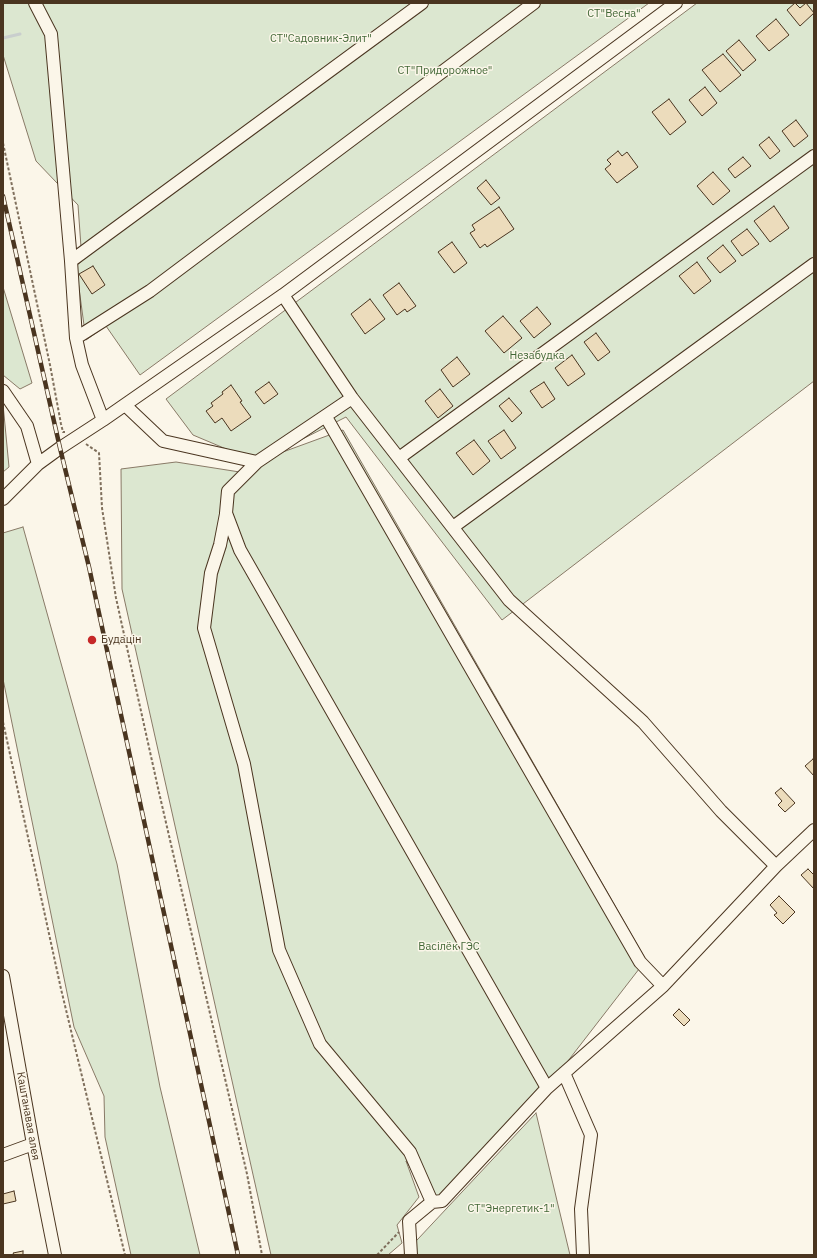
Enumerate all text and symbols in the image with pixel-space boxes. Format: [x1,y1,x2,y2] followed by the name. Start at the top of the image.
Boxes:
[587,7,641,21] park label: СТ"Весна"
[270,32,372,46] park label: СТ"Садовник-Элит"
[398,64,492,78] park label: СТ"Придорожное"
[509,349,565,363] park label: Незабудка
[101,633,141,647] place label: Будацін
[86,634,98,646] marker: Будацін
[418,940,480,954] park label: Васілёк ГЭС
[14,1071,42,1161] street label: Каштанавая алея
[468,1202,554,1216] park label: СТ"Энергетик-1"

